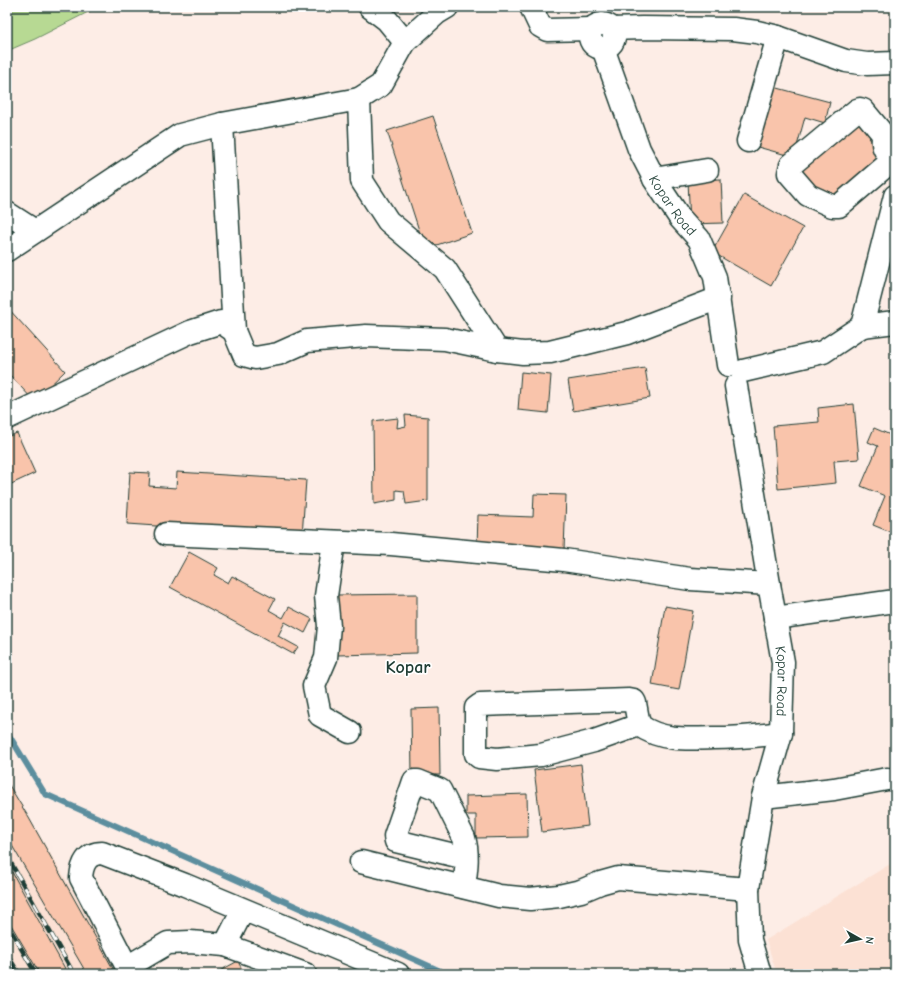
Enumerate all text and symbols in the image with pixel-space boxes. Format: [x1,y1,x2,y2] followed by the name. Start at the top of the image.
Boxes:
[645,172,700,239] street label: Kopar Road
[772,645,792,716] street label: Kopar Road
[385,657,431,678] district label: Kopar
[840,919,880,959] north arrow
[862,936,876,945] text: N

